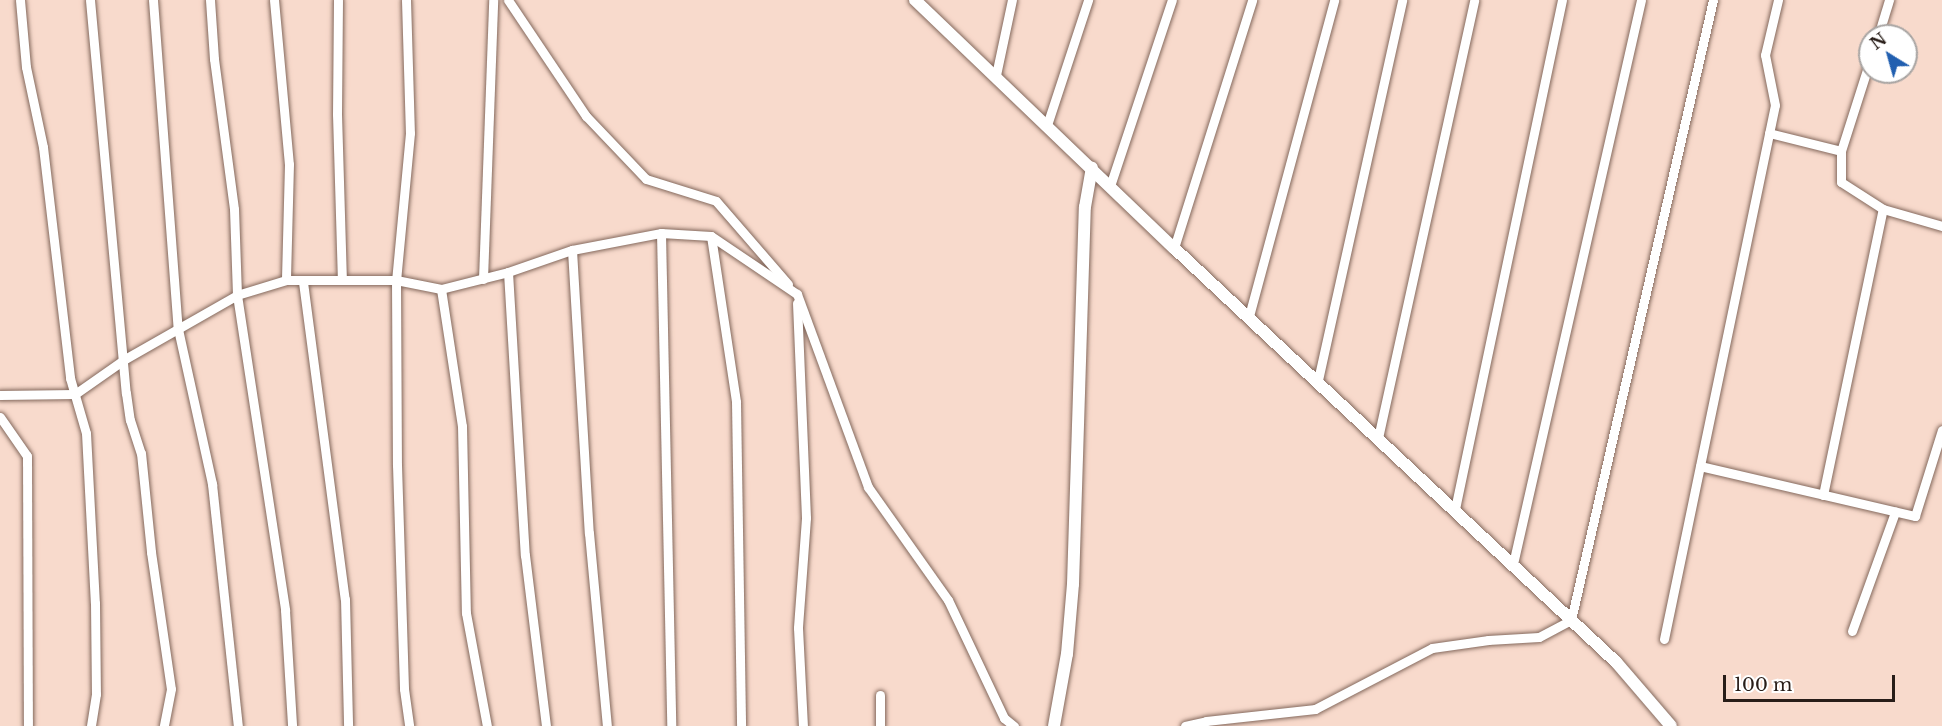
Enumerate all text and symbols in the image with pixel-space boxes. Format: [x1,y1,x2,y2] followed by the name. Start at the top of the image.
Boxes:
[1858,24,1918,84] north arrow
[1866,29,1890,54] text: N
[1726,663,1898,701] scale bar
[1734,674,1792,696] text: 100 m

